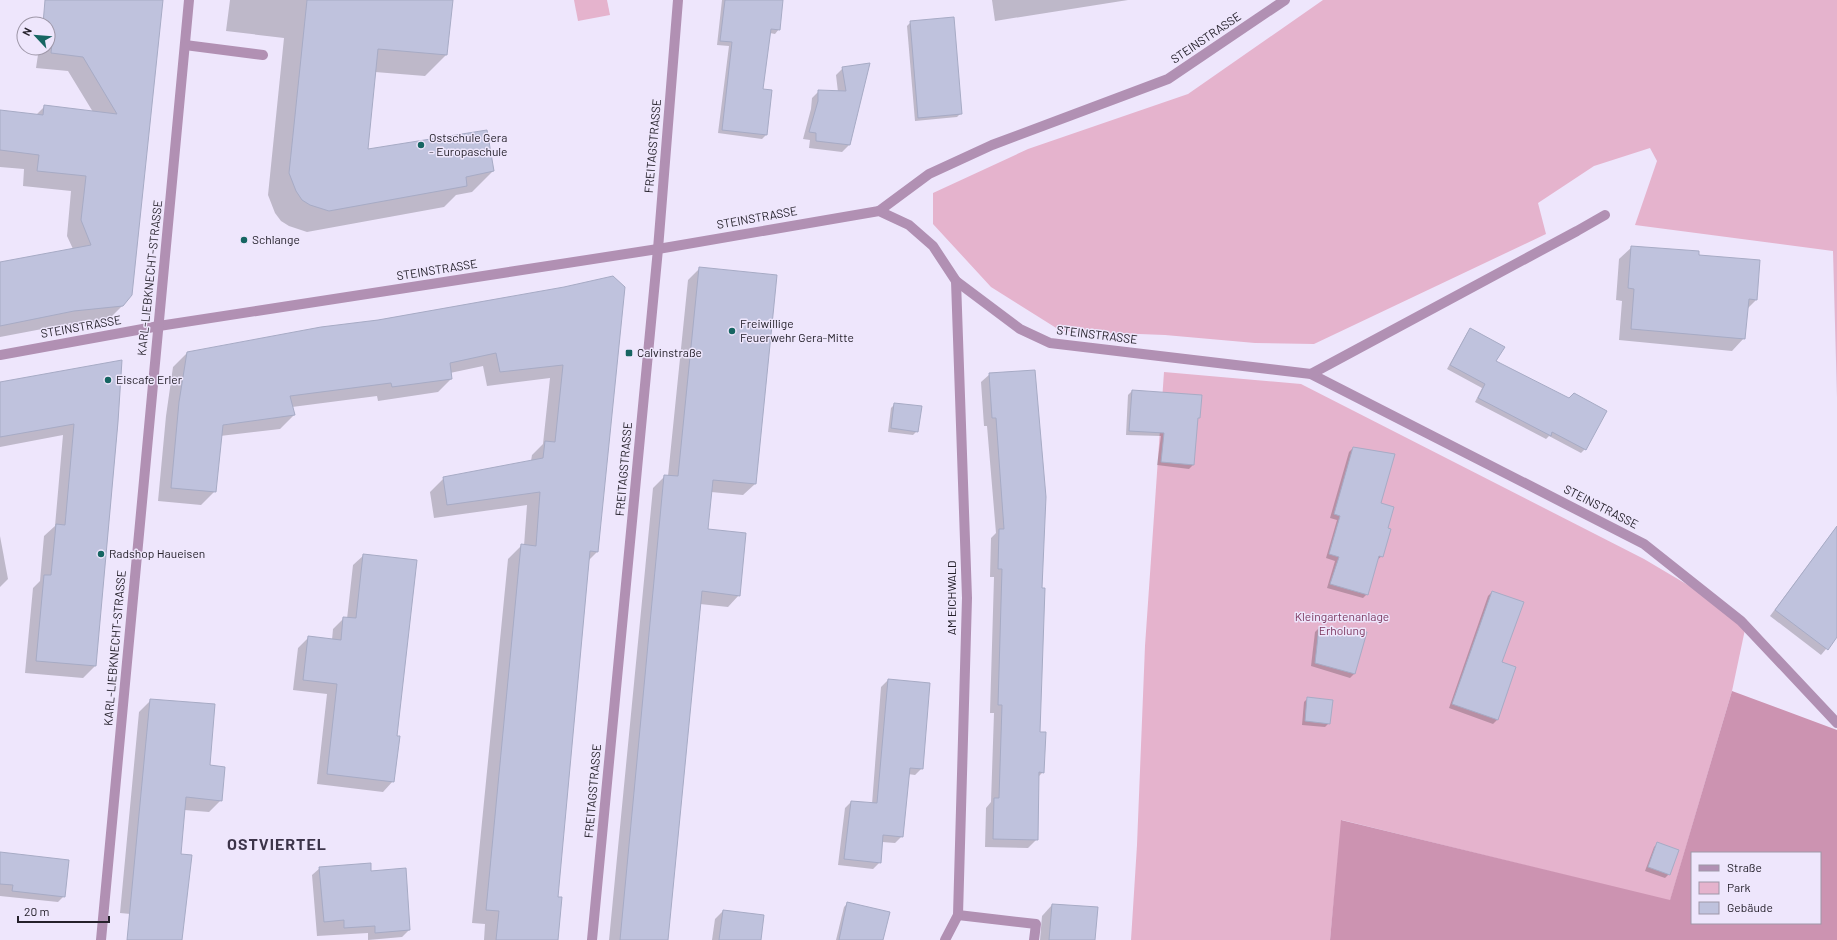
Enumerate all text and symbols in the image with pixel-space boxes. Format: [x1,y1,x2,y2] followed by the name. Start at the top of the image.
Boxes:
[1168,9,1243,66] street label: STEINSTRASSE
[16,16,56,56] north arrow
[19,25,34,38] text: N
[641,98,663,194] street label: FREITAGSTRASSE
[429,130,508,158] place label: Ostschule Gera - Europaschule
[416,140,426,150] marker: Ostschule Gera - Europaschule
[134,199,164,356] street label: KARL-LIEBKNECHT-STRASSE
[715,203,798,231] street label: STEINSTRASSE
[252,232,300,246] place label: Schlange
[239,235,249,245] marker: Schlange
[395,256,478,282] street label: STEINSTRASSE
[39,312,122,340] street label: STEINSTRASSE
[740,316,854,344] place label: Freiwillige Feuerwehr Gera-Mitte
[1056,322,1138,346] street label: STEINSTRASSE
[727,326,737,336] marker: Freiwillige Feuerwehr Gera-Mitte
[637,345,702,359] place label: Calvinstraße
[624,348,634,358] marker: Calvinstraße
[116,372,183,386] place label: Eiscafe Erler
[103,375,113,385] marker: Eiscafe Erler
[612,421,634,517] street label: FREITAGSTRASSE
[1562,481,1641,531] street label: STEINSTRASSE
[109,546,205,560] place label: Radshop Haueisen
[96,549,106,559] marker: Radshop Haueisen
[944,561,958,635] street label: AM EICHWALD
[100,569,128,726] street label: KARL-LIEBKNECHT-STRASSE
[1295,609,1389,637] park label: Kleingartenanlage Erholung
[581,743,603,839] street label: FREITAGSTRASSE
[227,834,327,853] district label: OSTVIERTEL
[1691,852,1821,924] legend
[1727,860,1762,874] text: Straße
[1727,880,1751,894] text: Park
[18,898,109,924] scale bar
[1727,900,1773,914] text: Gebäude
[24,904,50,918] text: 20 m

